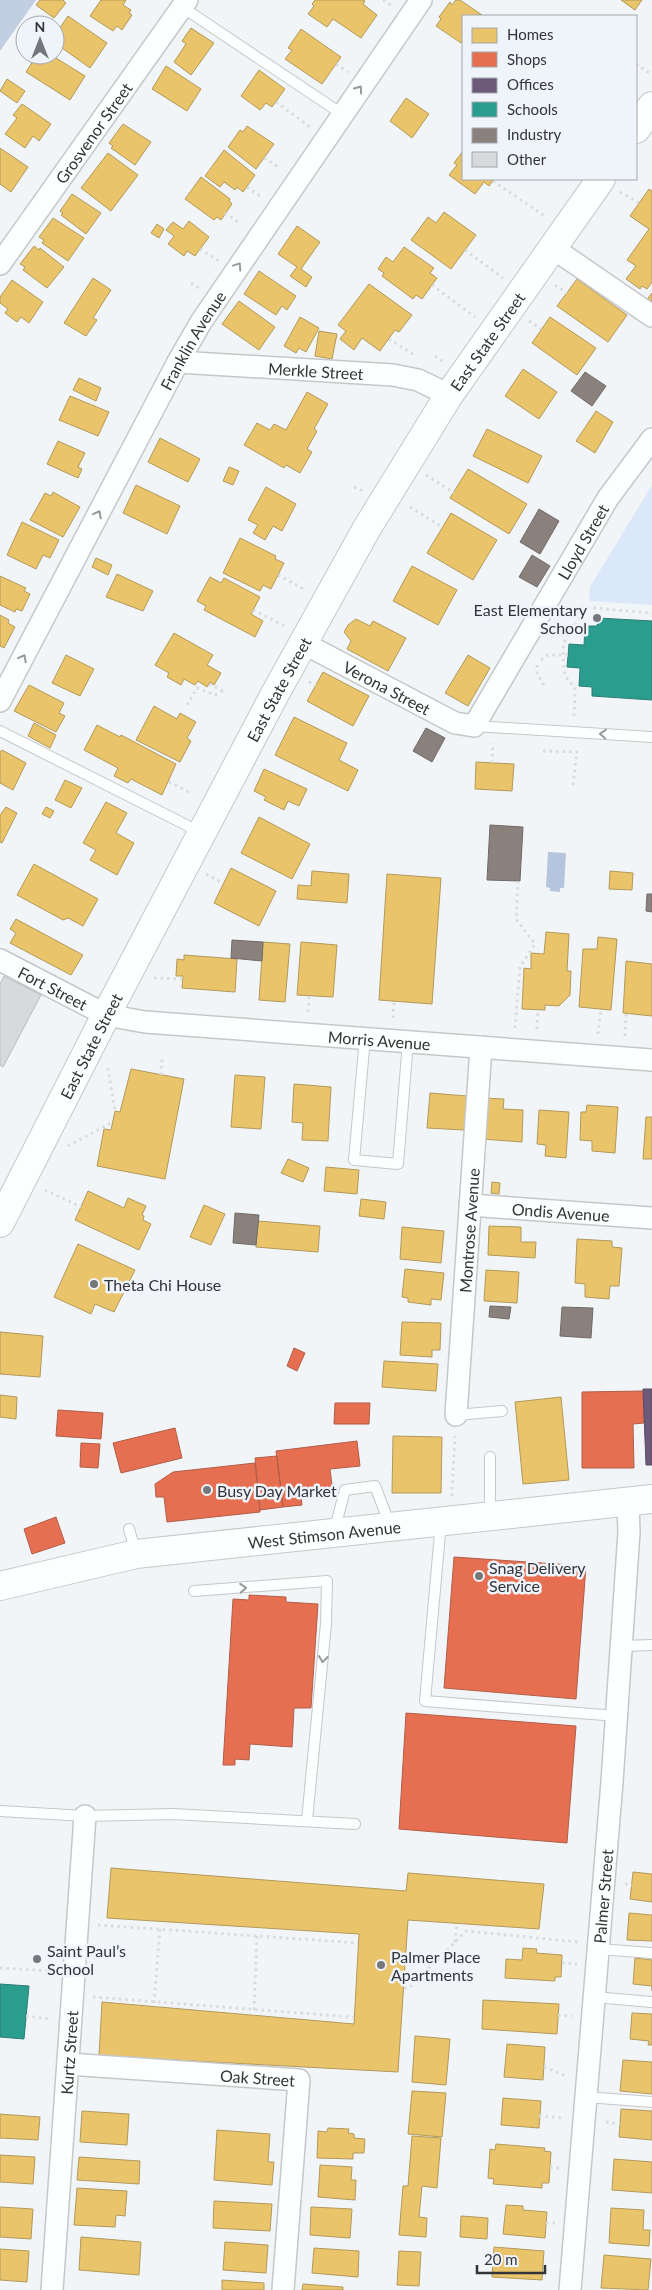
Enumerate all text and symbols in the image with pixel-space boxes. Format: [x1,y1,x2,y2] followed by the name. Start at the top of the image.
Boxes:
[15,15,65,65] north arrow
[462,15,637,180] legend
[35,18,45,35] text: N
[507,25,553,43] text: Homes
[507,50,547,68] text: Shops
[507,75,554,93] text: Offices
[51,78,135,187] street label: Grosvenor Street
[353,85,362,95] one-way arrow
[507,100,558,118] text: Schools
[507,125,562,143] text: Industry
[507,150,547,168] text: Other
[232,263,241,272] one-way arrow
[156,287,229,393] street label: Franklin Avenue
[446,288,528,394] street label: East State Street
[267,358,364,383] street label: Merkle Street
[553,500,612,583] street label: Lloyd Street
[92,510,102,519] one-way arrow
[474,600,588,637] place label: East Elementary School
[591,612,603,624] marker: East Elementary School
[242,633,314,745] street label: East State Street
[17,654,27,663] one-way arrow
[340,657,434,718] street label: Verona Street
[599,728,607,739] one-way arrow
[15,962,91,1014] street label: Fort Street
[55,989,126,1102] street label: East State Street
[327,1026,431,1053] street label: Morris Avenue
[455,1168,482,1293] street label: Montrose Avenue
[511,1199,610,1224] street label: Ondis Avenue
[104,1275,221,1294] place label: Theta Chi House
[88,1278,100,1290] marker: Theta Chi House
[217,1481,337,1500] place label: Busy Day Market
[201,1484,213,1496] marker: Busy Day Market
[247,1516,402,1552] street label: West Stimson Avenue
[489,1558,586,1595] place label: Snag Delivery Service
[473,1570,485,1582] marker: Snag Delivery Service
[239,1582,247,1593] one-way arrow
[318,1655,329,1663] one-way arrow
[589,1848,616,1944] street label: Palmer Street
[47,1941,126,1978] place label: Saint Paul’s School
[391,1947,481,1984] place label: Palmer Place Apartments
[31,1953,43,1965] marker: Saint Paul’s School
[375,1959,387,1971] marker: Palmer Place Apartments
[56,2010,81,2095] street label: Kurtz Street
[219,2065,296,2089] street label: Oak Street
[477,2242,544,2274] scale bar
[484,2250,518,2268] text: 20 m

